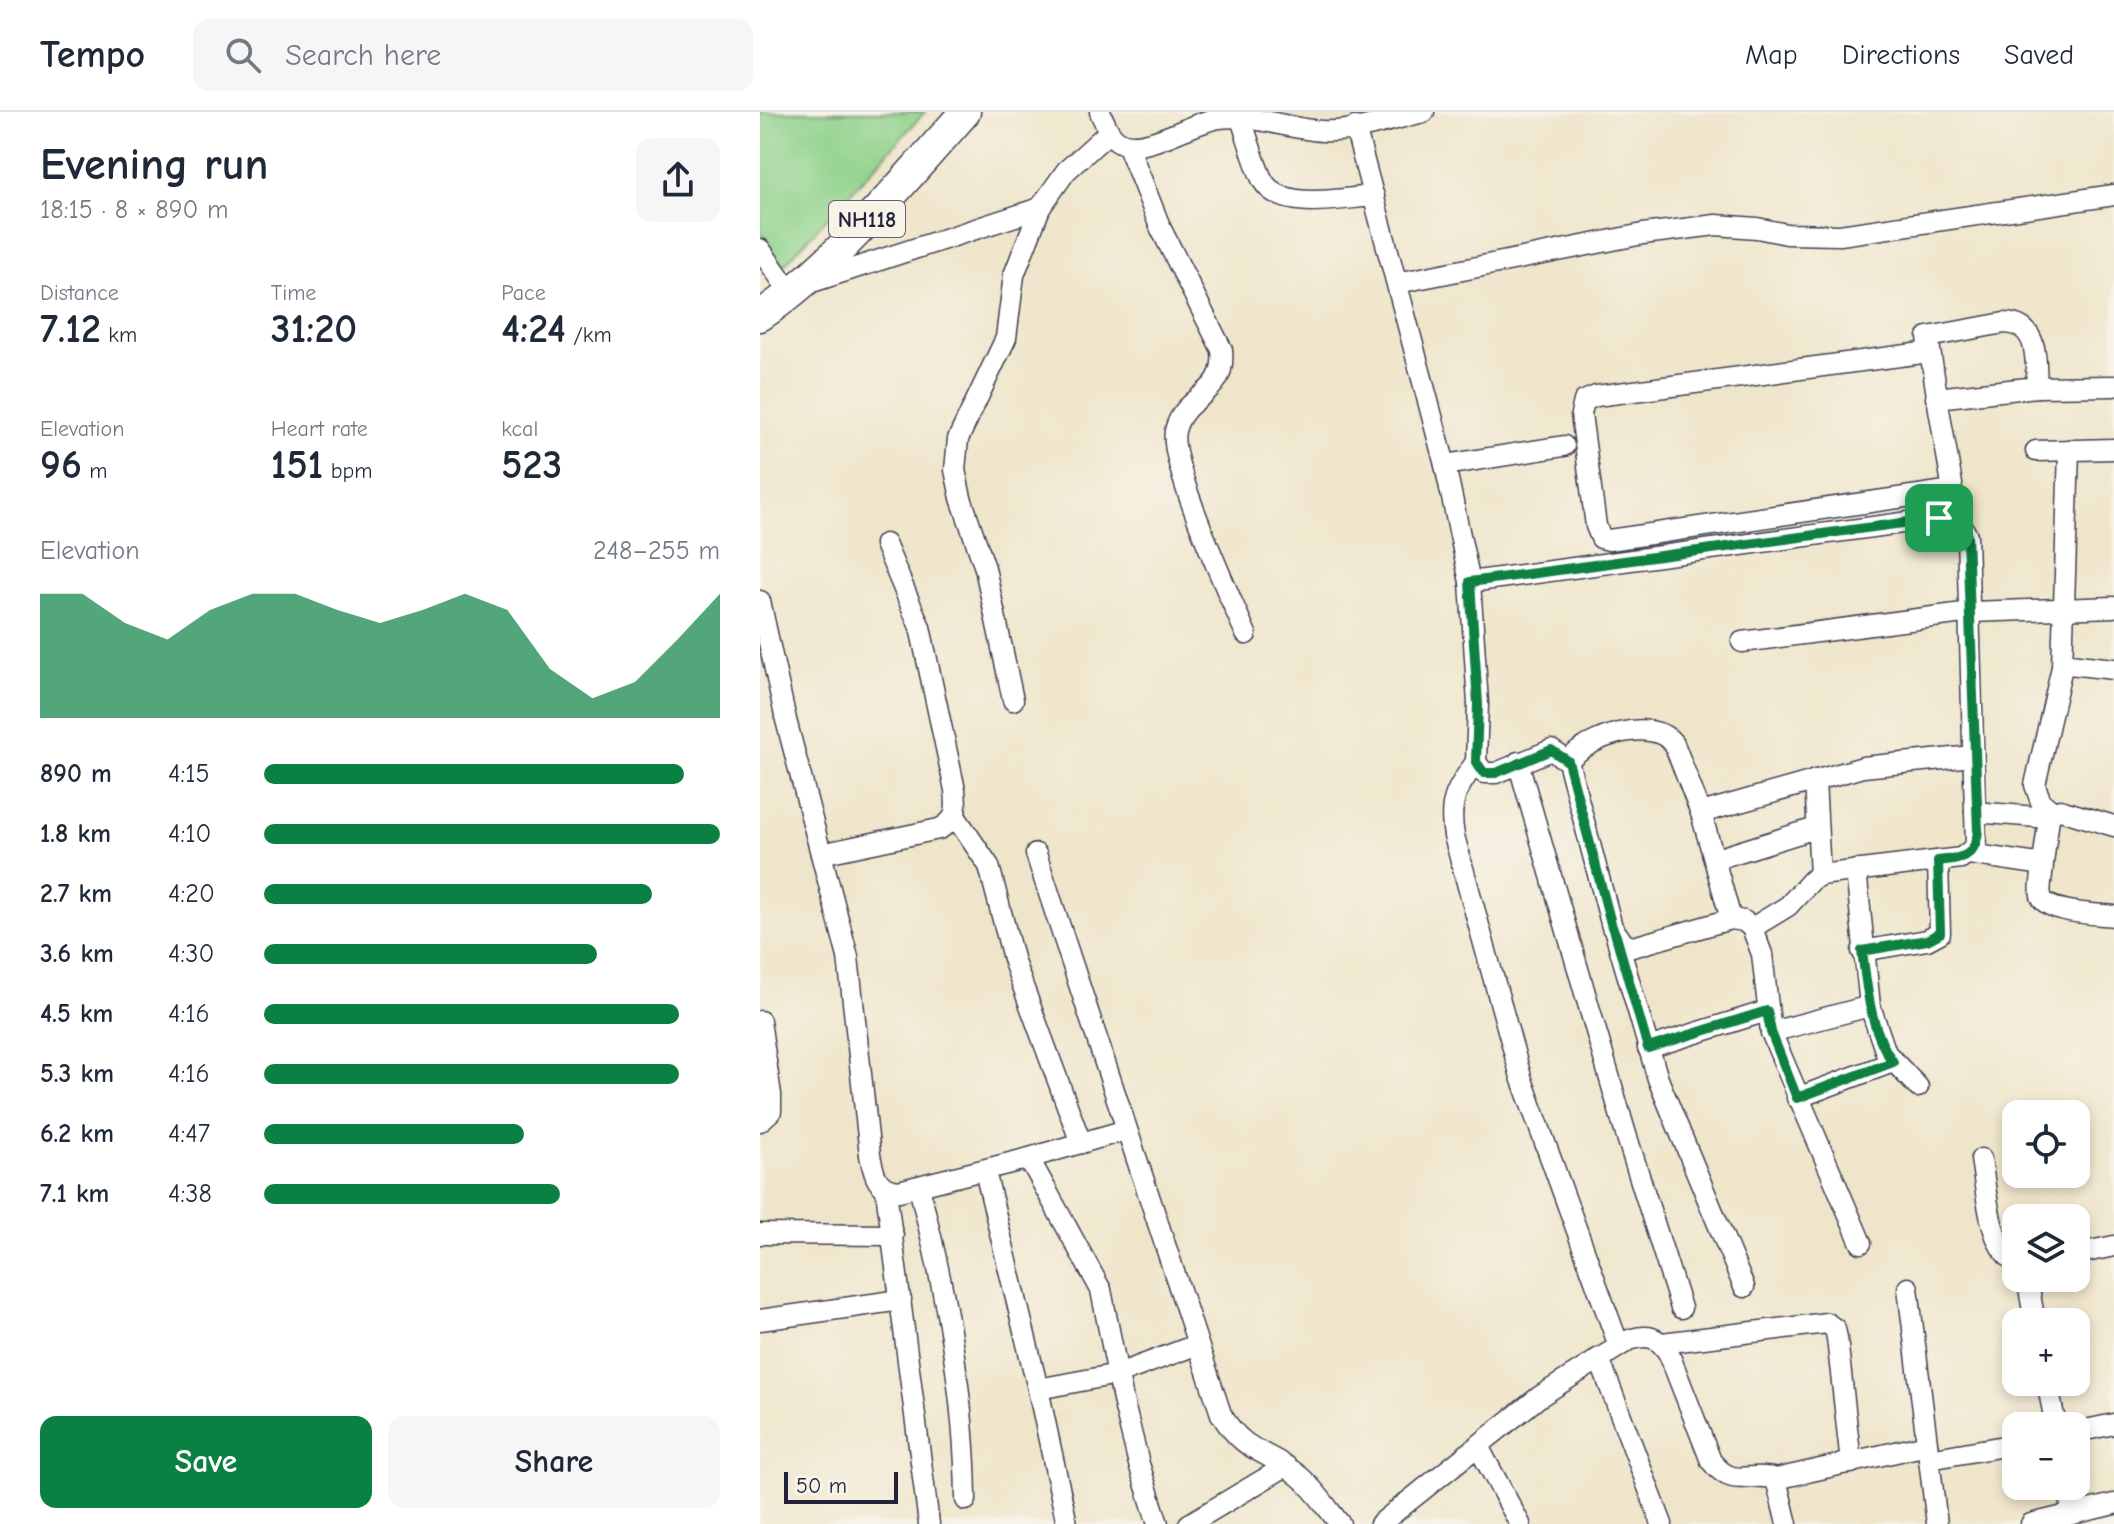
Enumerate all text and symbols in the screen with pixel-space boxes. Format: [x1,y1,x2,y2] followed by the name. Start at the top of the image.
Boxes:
[193,19,753,91] search box
[40,33,145,77] text: Tempo
[221,33,265,77] icon: search
[285,38,441,73] text: Search here
[1745,39,1798,71] text: Map
[1842,39,1960,71] text: Directions
[2004,39,2074,71] text: Saved
[636,138,720,222] button: share
[40,139,268,190] text: Evening run
[40,195,228,225] text: 18:15 · 8 × 890 m
[829,201,905,237] road number: NH118
[40,280,119,306] text: Distance
[271,280,316,306] text: Time
[501,280,546,306] text: Pace
[40,306,101,352] text: 7.12
[271,306,357,352] text: 31:20
[501,306,566,352] text: 4:24
[101,322,137,348] text: km
[566,322,612,348] text: /km
[40,416,124,442] text: Elevation
[271,416,368,442] text: Heart rate
[501,416,538,442] text: kcal
[40,442,82,488] text: 96
[271,442,323,488] text: 151
[501,442,562,488] text: 523
[82,458,107,484] text: m
[323,458,372,484] text: bpm
[1905,484,1973,552] pin
[1917,496,1961,540] icon: arrive
[40,536,140,566] text: Elevation
[593,536,720,566] text: 248–255 m
[40,759,112,789] text: 890 m
[168,759,210,789] text: 4:15
[40,819,111,849] text: 1.8 km
[168,819,211,849] text: 4:10
[40,879,112,909] text: 2.7 km
[168,879,215,909] text: 4:20
[40,939,114,969] text: 3.6 km
[168,939,214,969] text: 4:30
[40,999,113,1029] text: 4.5 km
[168,999,210,1029] text: 4:16
[40,1059,114,1089] text: 5.3 km
[168,1059,210,1089] text: 4:16
[2002,1100,2090,1500] map controls
[2002,1100,2090,1188] button: locate
[40,1119,114,1149] text: 6.2 km
[168,1119,210,1149] text: 4:47
[40,1179,109,1209] text: 7.1 km
[168,1179,212,1209] text: 4:38
[2002,1204,2090,1292] button: layers
[2002,1308,2090,1396] button: +
[2002,1412,2090,1500] button: −
[40,1416,372,1508] button: Save
[388,1416,720,1508] button: Share
[784,1468,898,1504] scale bar
[796,1473,847,1499] text: 50 m

